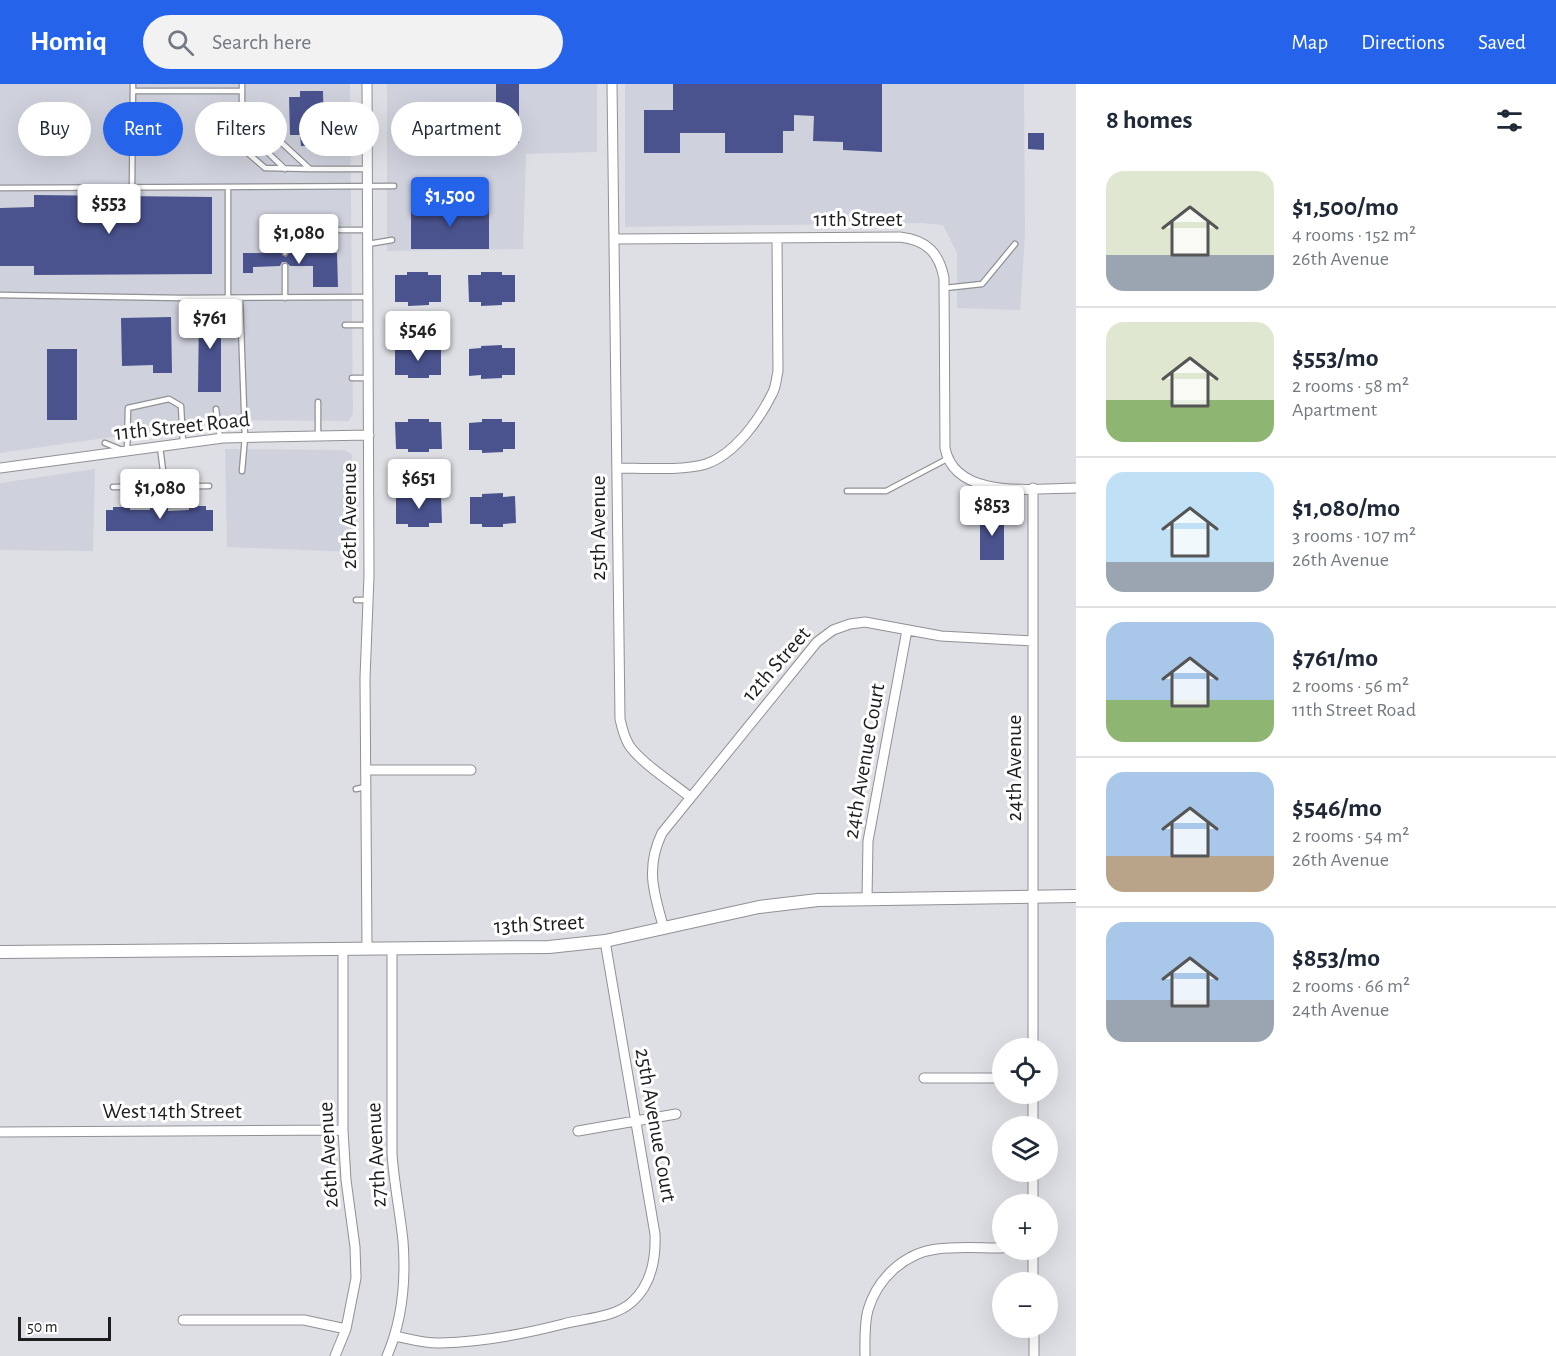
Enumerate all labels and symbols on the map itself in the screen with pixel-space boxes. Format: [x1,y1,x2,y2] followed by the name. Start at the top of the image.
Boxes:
[401,177,499,228] pin: $1,500
[73,184,145,235] pin: $553
[813,208,903,230] street label: 11th Street
[250,214,348,265] pin: $1,080
[174,299,246,350] pin: $761
[382,311,454,362] pin: $546
[113,408,251,444] street label: 11th Street Road
[383,459,455,510] pin: $651
[338,463,360,569] street label: 26th Avenue
[111,469,209,520] pin: $1,080
[587,475,609,581] street label: 25th Avenue
[956,486,1028,537] pin: $853
[738,622,814,706] street label: 12th Street
[840,682,888,840] street label: 24th Avenue Court
[1003,715,1025,821] street label: 24th Avenue
[493,911,585,937] street label: 13th Street
[632,1046,680,1204] street label: 25th Avenue Court
[102,1100,242,1122] street label: West 14th Street
[314,1101,342,1209] street label: 26th Avenue
[362,1102,390,1208] street label: 27th Avenue
[18,1314,111,1342] scale bar

